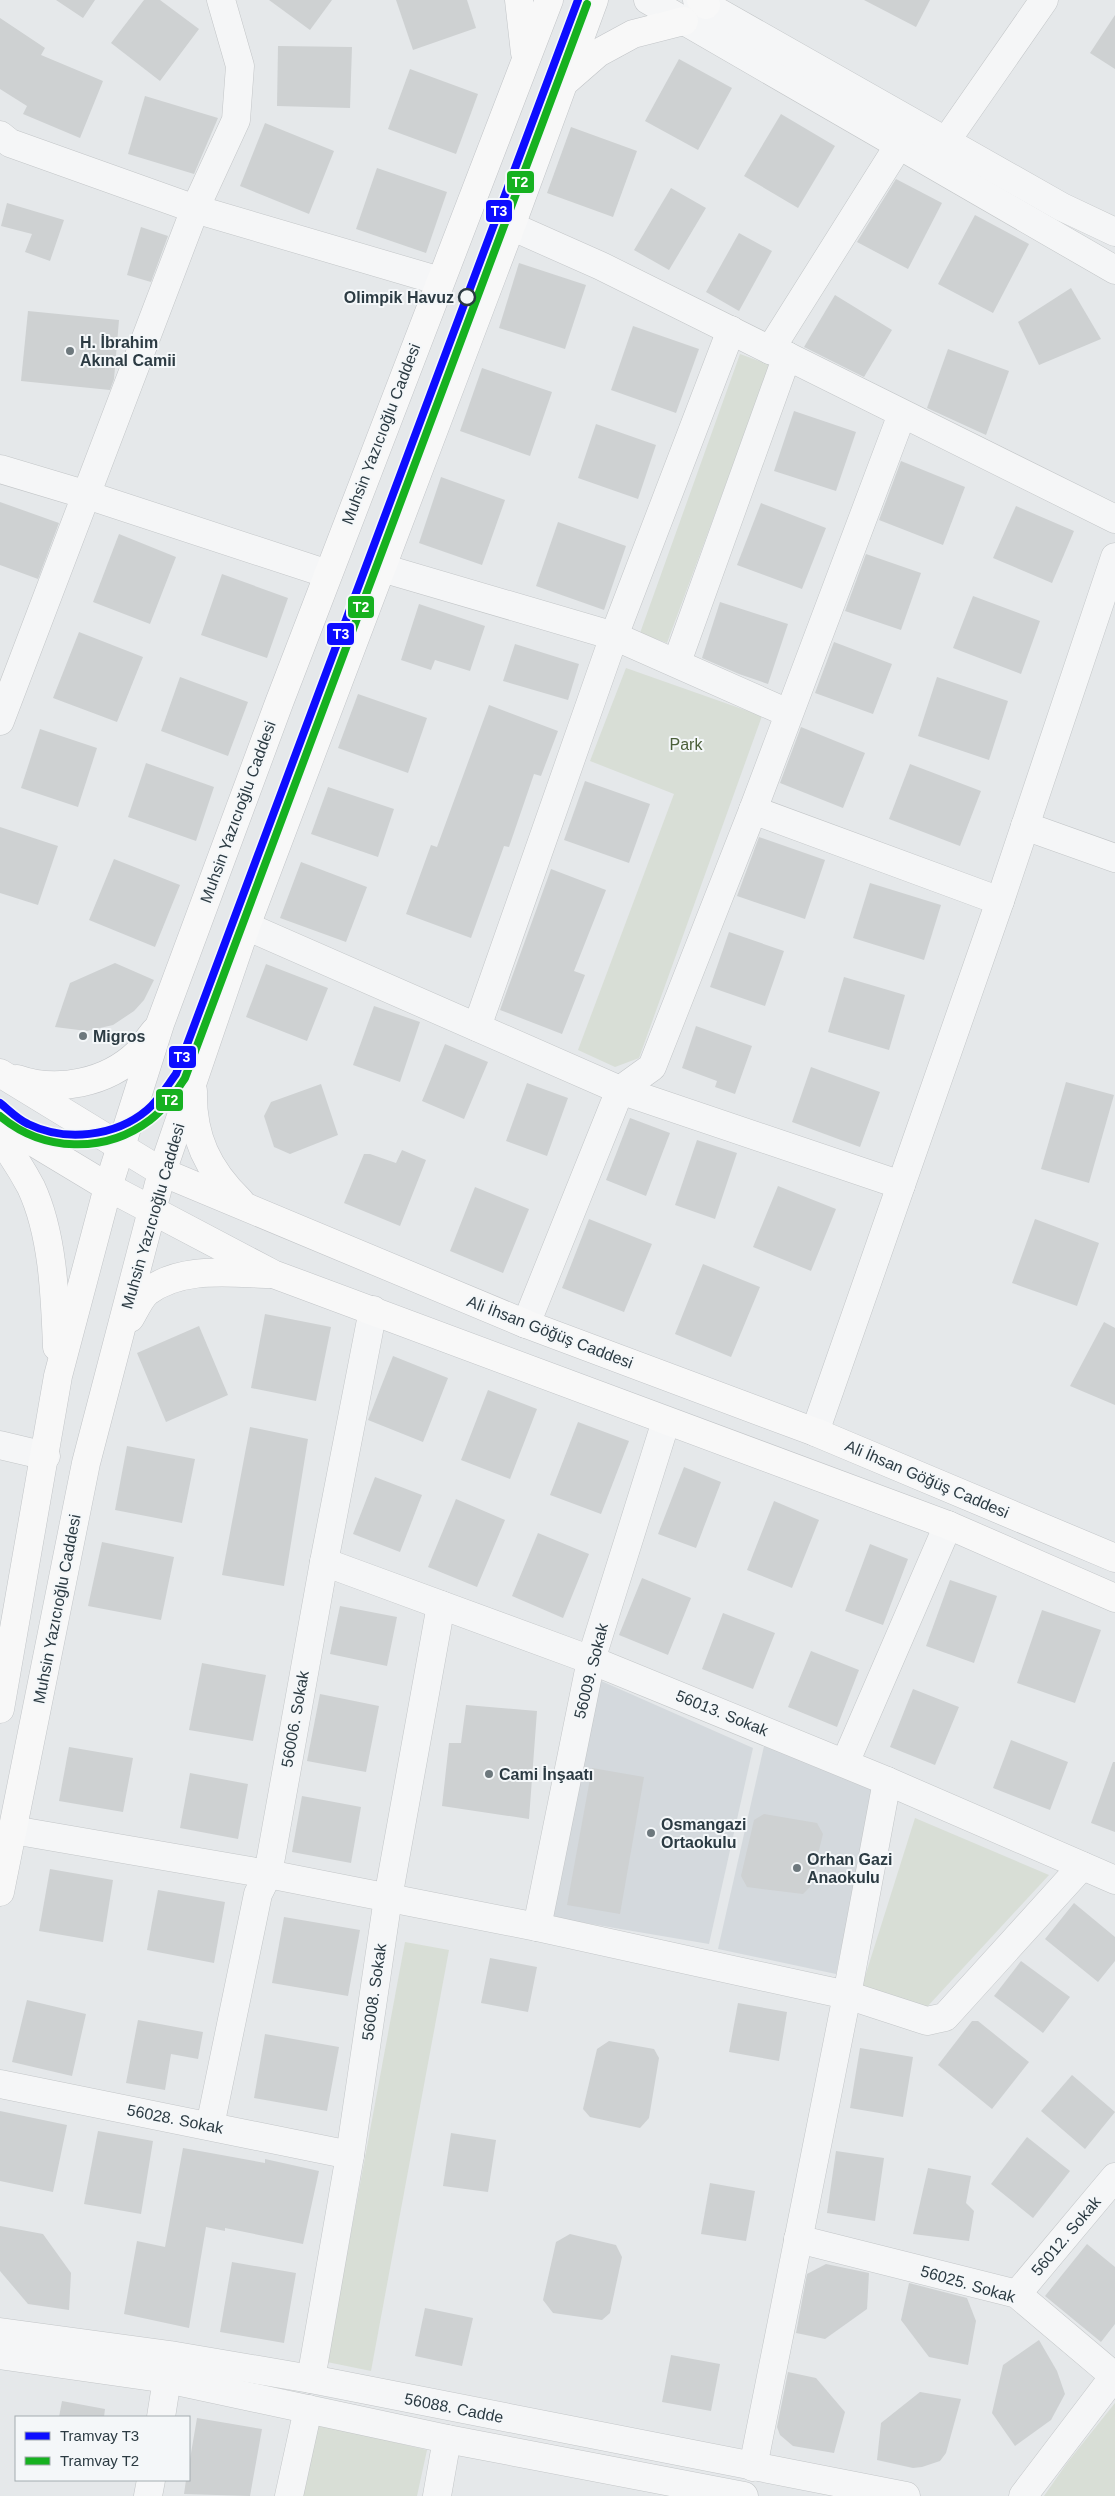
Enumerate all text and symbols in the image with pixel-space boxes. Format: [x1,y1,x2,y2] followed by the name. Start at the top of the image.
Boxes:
[506,170,535,194] line badge: T2
[512,174,528,190] text: T2
[485,199,513,223] line badge: T3
[491,203,507,219] text: T3
[458,288,476,306] marker: Olimpik Havuz
[344,289,454,306] place label: Olimpik Havuz
[80,334,176,369] place label: H. İbrahim Akınal Camii
[339,341,423,527] street label: Muhsin Yazıcıoğlu Caddesi
[64,345,76,357] marker: H. İbrahim Akınal Camii
[347,595,375,619] line badge: T2
[353,599,369,615] text: T2
[326,622,355,646] line badge: T3
[333,626,349,642] text: T3
[197,719,279,905] street label: Muhsin Yazıcıoğlu Caddesi
[670,736,703,753] park label: Park
[93,1028,146,1045] place label: Migros
[77,1030,89,1042] marker: Migros
[168,1045,197,1069] line badge: T3
[174,1049,190,1065] text: T3
[155,1088,184,1112] line badge: T2
[162,1092,178,1108] text: T2
[118,1121,188,1311] street label: Muhsin Yazıcıoğlu Caddesi
[465,1292,636,1371] street label: Ali İhsan Göğüş Caddesi
[843,1436,1012,1521] street label: Ali İhsan Göğüş Caddesi
[30,1513,84,1705] street label: Muhsin Yazıcıoğlu Caddesi
[571,1621,611,1721] street label: 56009. Sokak
[278,1668,312,1769] street label: 56006. Sokak
[673,1687,771,1740] street label: 56013. Sokak
[499,1766,593,1783] place label: Cami İnşaatı
[483,1768,495,1780] marker: Cami İnşaatı
[661,1816,746,1851] place label: Osmangazi Ortaokulu
[645,1827,657,1839] marker: Osmangazi Ortaokulu
[807,1851,892,1886] place label: Orhan Gazi Anaokulu
[791,1862,803,1874] marker: Orhan Gazi Anaokulu
[359,1941,389,2042] street label: 56008. Sokak
[125,2101,226,2137] street label: 56028. Sokak
[1028,2192,1105,2279] street label: 56012. Sokak
[919,2262,1018,2306] street label: 56025. Sokak
[403,2390,505,2426] street label: 56088. Cadde
[15,2416,190,2481] legend
[60,2427,139,2444] text: Tramvay T3
[60,2452,139,2469] text: Tramvay T2

